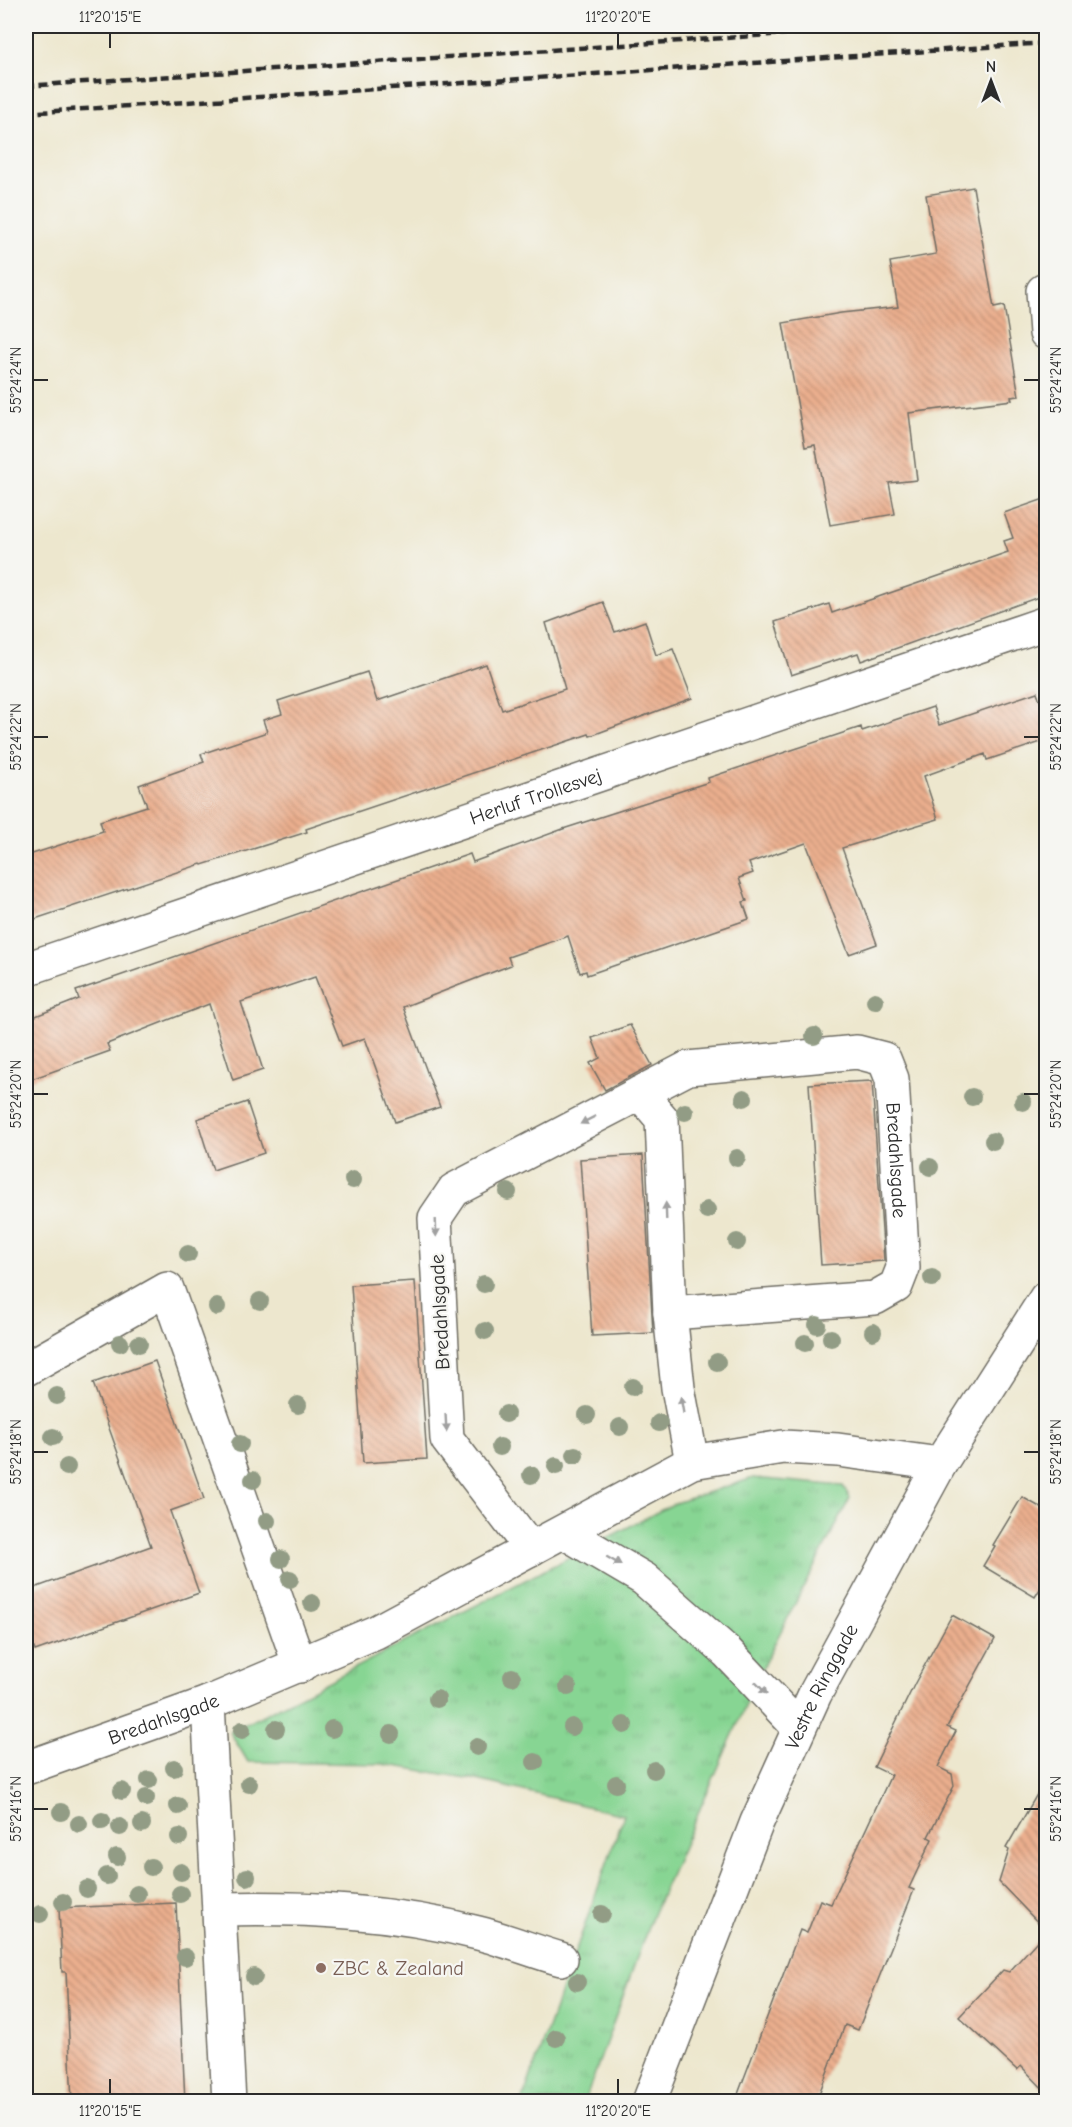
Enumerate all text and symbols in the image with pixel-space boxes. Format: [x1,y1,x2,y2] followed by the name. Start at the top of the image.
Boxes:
[79,8,141,26] text: 11°20'15"E
[585,8,651,26] text: 11°20'20"E
[961,51,1021,111] north arrow
[986,58,996,76] text: N
[7,347,25,413] text: 55°24'24"N
[1047,347,1065,413] text: 55°24'24"N
[7,703,25,771] text: 55°24'22"N
[1047,703,1065,771] text: 55°24'22"N
[467,763,604,829] street label: Herluf Trollesvej
[7,1060,25,1128] text: 55°24'20"N
[1047,1060,1065,1128] text: 55°24'20"N
[882,1102,912,1219] street label: Bredahlsgade
[579,1115,596,1125] one-way arrow
[661,1201,670,1220] one-way arrow
[431,1219,440,1238] one-way arrow
[425,1254,455,1370] street label: Bredahlsgade
[677,1395,686,1414] one-way arrow
[442,1414,451,1433] one-way arrow
[7,1419,25,1485] text: 55°24'18"N
[1047,1419,1065,1485] text: 55°24'18"N
[606,1556,622,1567] one-way arrow
[780,1620,862,1753] street label: Vestre Ringgade
[754,1680,767,1695] one-way arrow
[105,1688,222,1749] street label: Bredahlsgade
[7,1776,25,1842] text: 55°24'16"N
[1047,1776,1065,1842] text: 55°24'16"N
[333,1957,464,1980] place label: ZBC & Zealand
[314,1961,328,1975] marker: ZBC & Zealand
[79,2102,141,2120] text: 11°20'15"E
[585,2102,651,2120] text: 11°20'20"E

